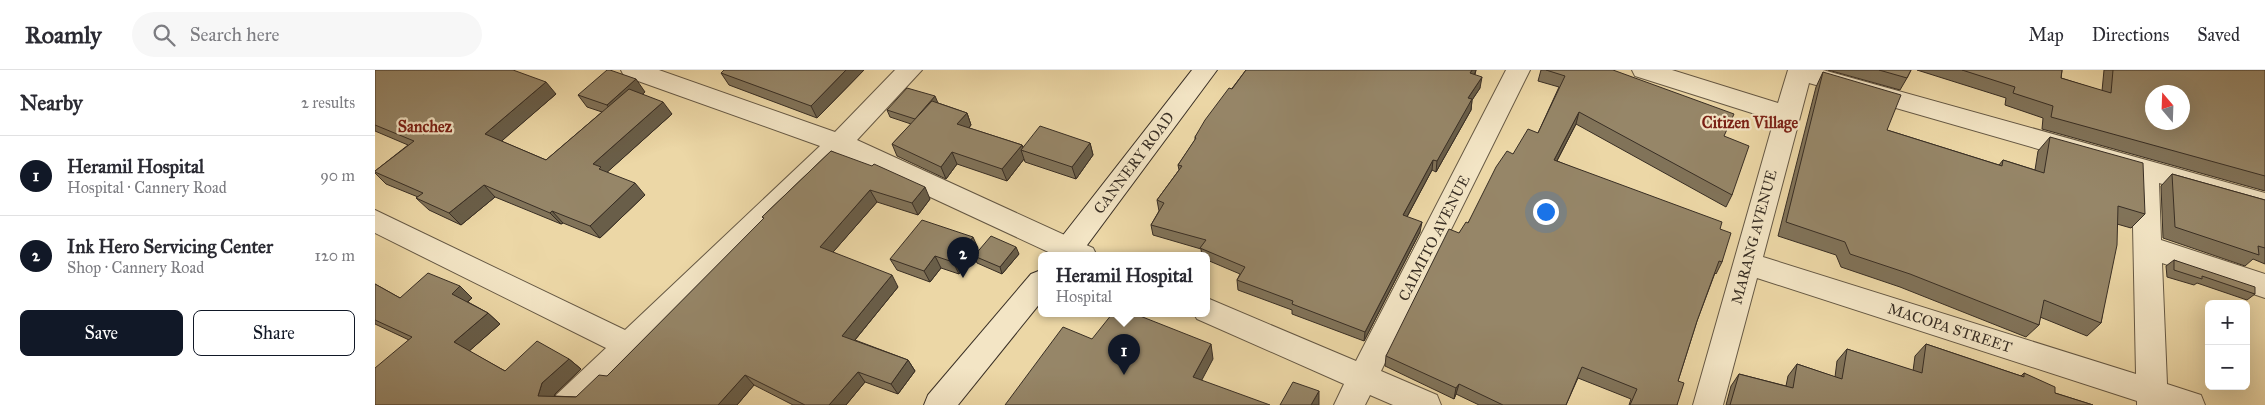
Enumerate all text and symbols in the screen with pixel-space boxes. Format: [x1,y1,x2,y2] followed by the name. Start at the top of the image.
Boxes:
[132,12,482,57] search box
[25,20,102,50] text: Roamly
[150,21,178,49] icon: search
[190,23,280,46] text: Search here
[2028,24,2064,46] text: Map
[2092,24,2169,46] text: Directions
[2197,24,2240,46] text: Saved
[2145,85,2190,130] north arrow
[20,90,83,116] text: Nearby
[301,93,355,112] text: 2 results
[1090,108,1178,218] street label: CANNERY ROAD
[1702,113,1799,133] district label: Citizen Village
[398,117,453,136] district label: Sanchez
[67,155,204,178] text: Heramil Hospital
[33,166,39,185] text: 1
[320,166,355,185] text: 90 m
[1727,168,1781,306] street label: MARANG AVENUE
[1394,172,1474,304] street label: CAIMITO AVENUE
[67,178,227,197] text: Hospital · Cannery Road
[1533,199,1559,225] your location
[67,235,273,258] text: Ink Hero Servicing Center
[947,237,979,278] pin: 2
[32,246,40,265] text: 2
[315,246,355,265] text: 120 m
[1038,252,1210,317] popup
[67,258,204,277] text: Shop · Cannery Road
[1055,264,1193,287] text: Heramil Hospital
[1055,287,1112,306] text: Hospital
[1886,299,2014,357] street label: MACOPA STREET
[2205,300,2250,390] map controls
[2205,300,2250,345] button: +
[20,310,183,356] button: Save
[193,310,355,356] button: Share
[1108,334,1140,375] pin: 1
[2205,345,2250,390] button: −

